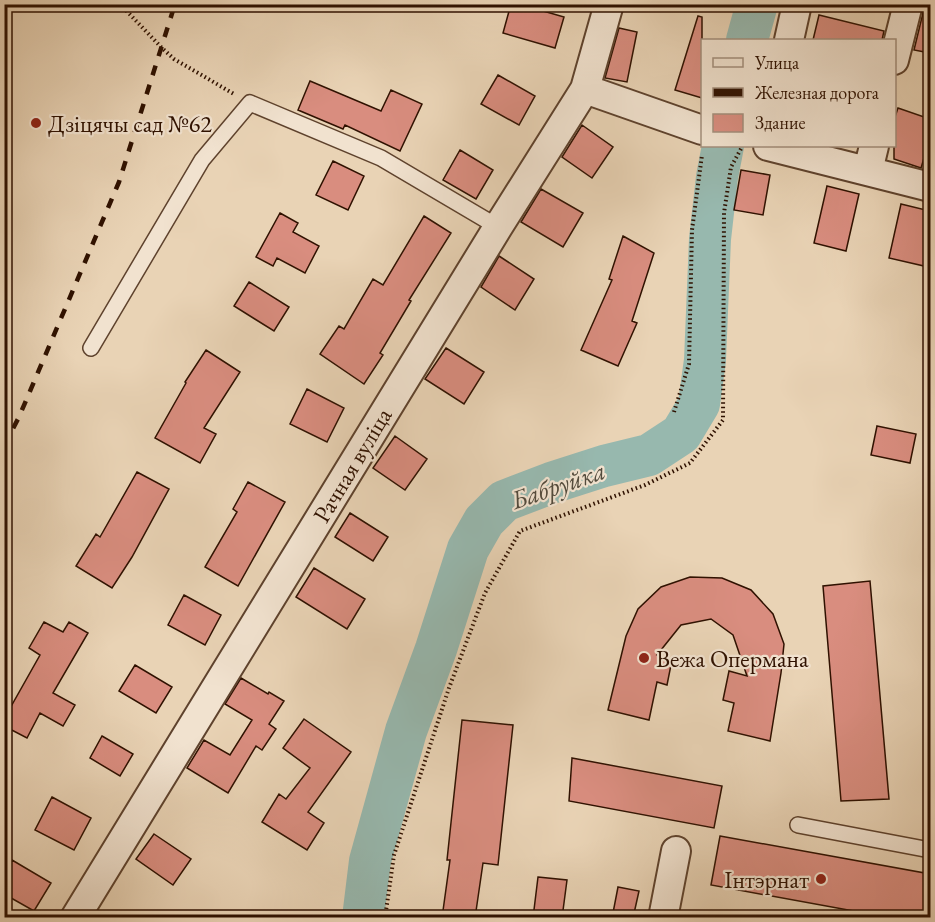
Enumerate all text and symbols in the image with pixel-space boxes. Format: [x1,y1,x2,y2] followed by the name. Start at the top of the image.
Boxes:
[701,39,896,147] legend
[754,51,800,74] text: Улица
[754,81,880,104] text: Железная дорога
[48,108,212,139] place label: Дзіцячы сад №62
[755,111,805,134] text: Здание
[29,116,43,130] marker: Дзіцячы сад №62
[306,402,399,528] street label: Рачная вуліца
[505,453,610,517] water label: Бабруйка
[656,643,809,674] place label: Вежа Опермана
[637,651,651,665] marker: Вежа Опермана
[724,864,809,895] place label: Інтэрнат
[814,872,828,886] marker: Інтэрнат

